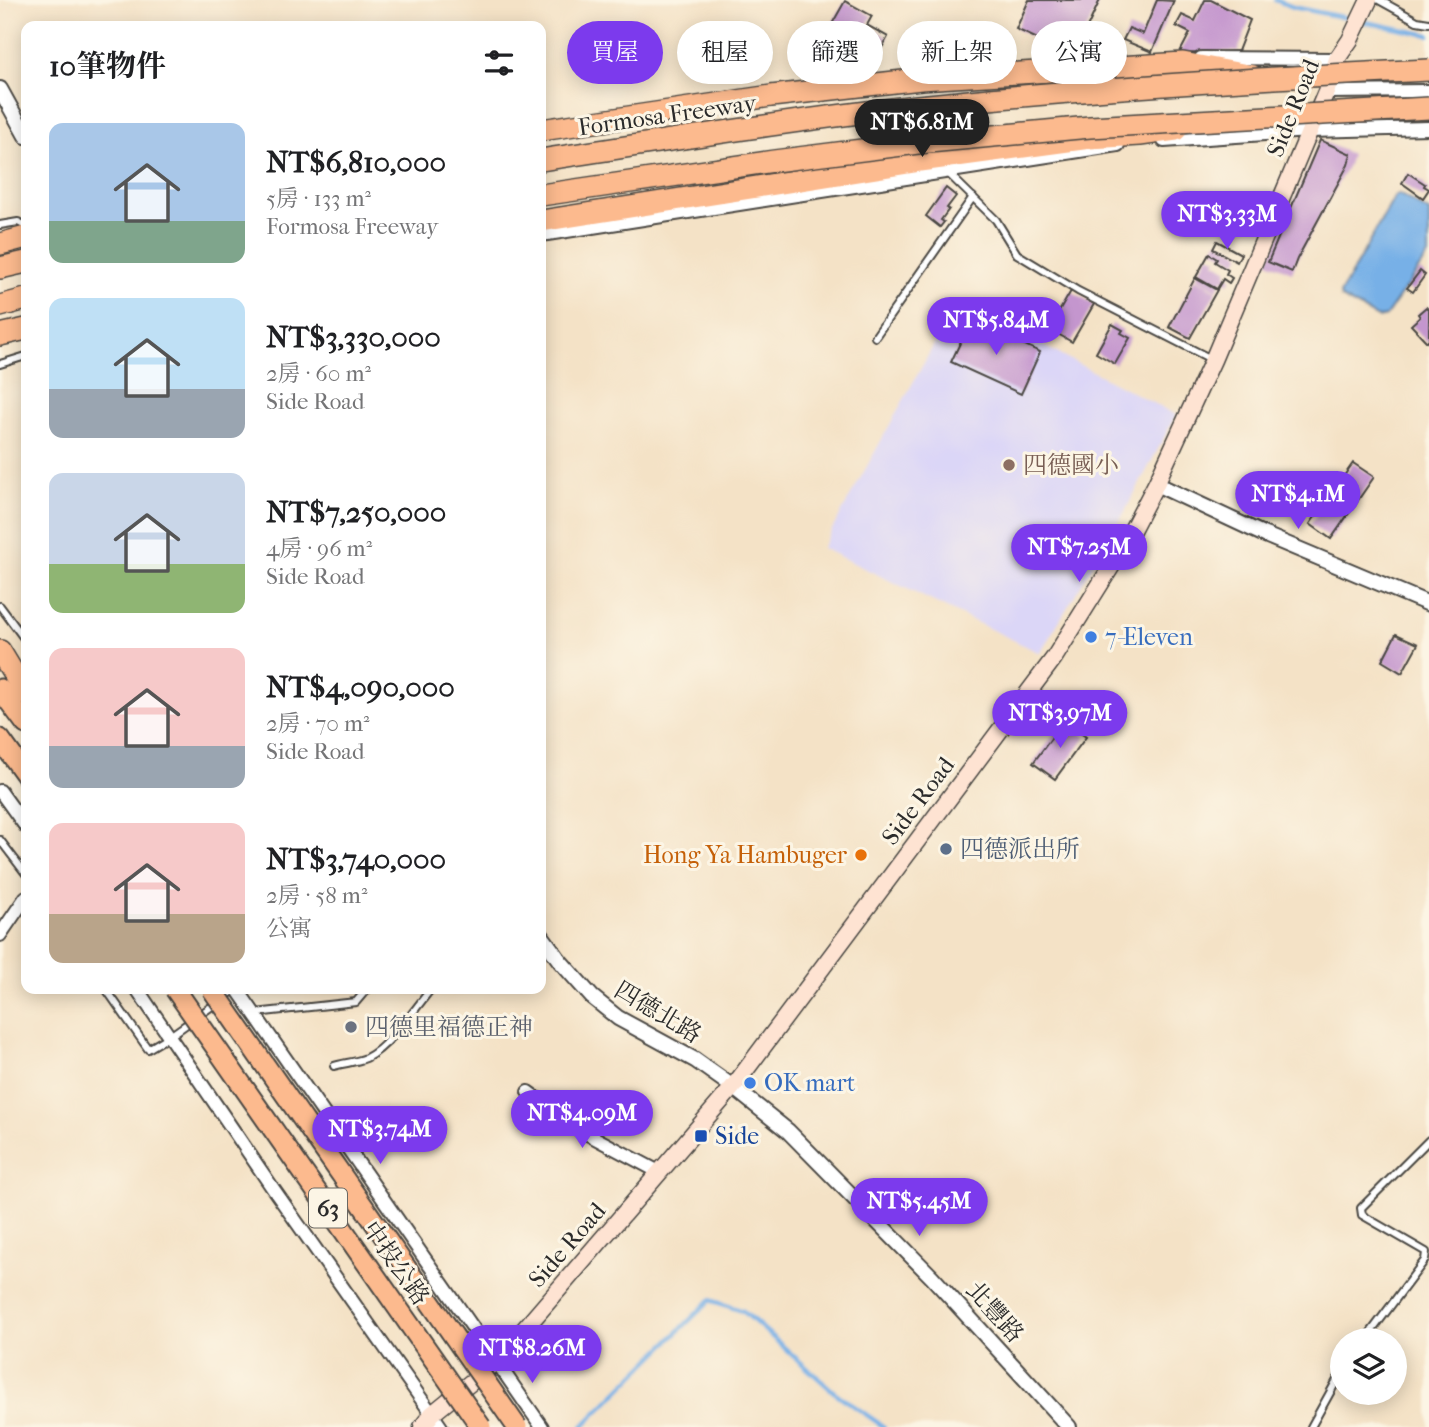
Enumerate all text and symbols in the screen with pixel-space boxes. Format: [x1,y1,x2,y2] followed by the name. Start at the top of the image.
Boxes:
[567,21,663,84] chip: 買屋
[677,21,773,84] chip: 租屋
[787,21,883,84] chip: 篩選
[897,21,1017,84] chip: 新上架
[1031,21,1127,84] chip: 公寓
[480,44,518,82] icon: filters
[49,49,166,84] text: 10筆物件
[1261,54,1326,161] street label: Side Road
[576,88,759,141] street label: Formosa Freeway
[850,100,994,159] pin: NT$6.81M
[870,108,974,135] text: NT$6.81M
[266,145,446,180] text: NT$6,810,000
[105,151,189,235] icon: home
[266,185,371,212] text: 5房 · 133 m²
[1155,191,1299,251] pin: NT$3.33M
[1177,200,1277,227] text: NT$3.33M
[266,213,438,240] text: Formosa Freeway
[924,298,1068,357] pin: NT$5.84M
[943,306,1049,333] text: NT$5.84M
[266,320,441,355] text: NT$3,330,000
[105,326,189,410] icon: home
[266,360,371,387] text: 2房 · 60 m²
[266,388,364,415] text: Side Road
[1023,451,1119,479] place label: 四德國小
[1001,457,1017,473] marker: 四德國小
[1233,472,1363,531] pin: NT$4.1M
[1251,480,1345,507] text: NT$4.1M
[266,495,446,530] text: NT$7,250,000
[105,501,189,585] icon: home
[1007,524,1151,584] pin: NT$7.25M
[1027,533,1131,560] text: NT$7.25M
[266,535,372,562] text: 4房 · 96 m²
[266,563,364,590] text: Side Road
[1105,623,1193,651] place label: 7-Eleven
[1083,629,1099,645] marker: 7-Eleven
[266,670,455,705] text: NT$4,090,000
[105,676,189,760] icon: home
[988,690,1132,750] pin: NT$3.97M
[1008,699,1112,726] text: NT$3.97M
[266,710,370,737] text: 2房 · 70 m²
[266,738,364,765] text: Side Road
[876,751,961,850] street label: Side Road
[960,835,1080,863] place label: 四德派出所
[643,841,848,869] place label: Hong Ya Hambuger
[938,841,954,857] marker: 四德派出所
[266,842,446,877] text: NT$3,740,000
[853,847,869,863] marker: Hong Ya Hambuger
[105,851,189,935] icon: home
[266,882,367,909] text: 2房 · 58 m²
[266,915,312,942] text: 公寓
[610,975,706,1049] street label: 四德北路
[365,1013,533,1041] place label: 四德里福德正神
[343,1019,359,1035] marker: 四德里福德正神
[764,1069,856,1097] place label: OK mart
[742,1075,758,1091] marker: OK mart
[510,1090,654,1150] pin: NT$4.09M
[527,1099,637,1126] text: NT$4.09M
[308,1106,452,1166] pin: NT$3.74M
[328,1115,432,1142] text: NT$3.74M
[715,1122,759,1150] place label: Side
[693,1128,709,1144] marker: Side
[847,1178,991,1238] pin: NT$5.45M
[867,1187,971,1214] text: NT$5.45M
[309,1189,347,1228] road number: 63
[523,1196,612,1293] street label: Side Road
[357,1216,435,1310] street label: 中投公路
[961,1276,1029,1348] street label: 北豐路
[460,1326,604,1385] pin: NT$8.26M
[1330,1328,1407,1405] map controls
[1330,1328,1407,1405] button: layers
[479,1334,585,1361] text: NT$8.26M

